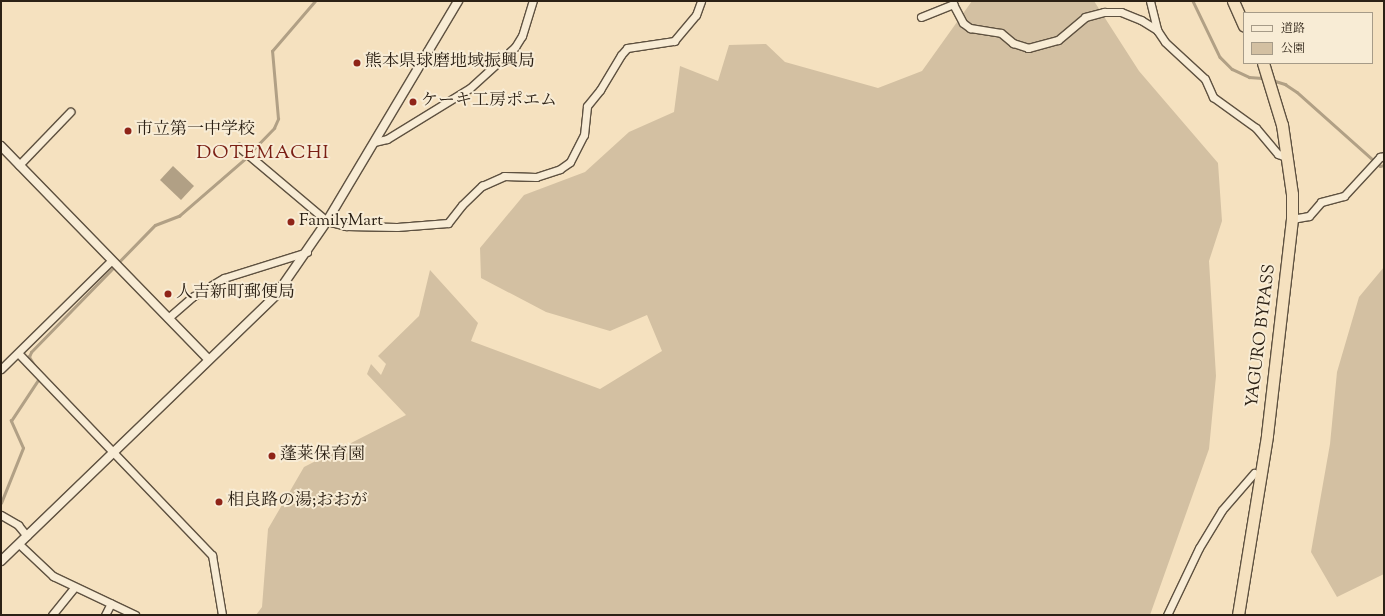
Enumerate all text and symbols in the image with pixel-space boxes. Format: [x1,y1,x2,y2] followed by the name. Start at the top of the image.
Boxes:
[1243,12,1373,64] legend
[1281,20,1305,38] text: 道路
[1281,40,1305,58] text: 公園
[365,53,535,73] place label: 熊本県球磨地域振興局
[352,58,362,68] marker: 熊本県球磨地域振興局
[421,92,557,112] place label: ケーキ工房ポエム
[408,97,418,107] marker: ケーキ工房ポエム
[136,121,255,141] place label: 市立第一中学校
[123,126,133,136] marker: 市立第一中学校
[196,143,330,165] district label: DOTEMACHI
[299,212,383,232] place label: FamilyMart
[286,217,296,227] marker: FamilyMart
[1243,263,1281,409] street label: YAGURO BYPASS
[176,284,295,304] place label: 人吉新町郵便局
[163,289,173,299] marker: 人吉新町郵便局
[280,446,365,466] place label: 蓬莱保育園
[267,451,277,461] marker: 蓬莱保育園
[227,492,367,512] place label: 相良路の湯;おおが
[214,497,224,507] marker: 相良路の湯;おおが

